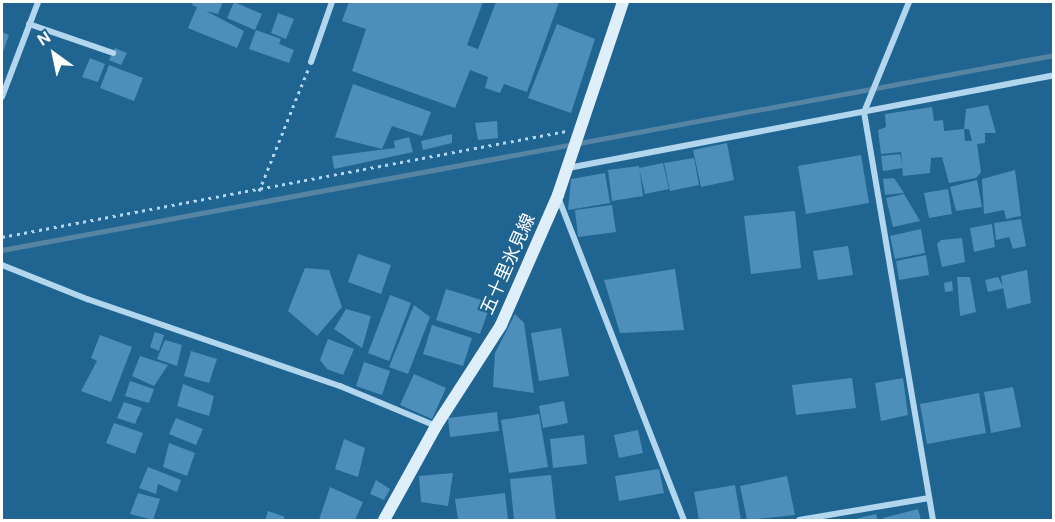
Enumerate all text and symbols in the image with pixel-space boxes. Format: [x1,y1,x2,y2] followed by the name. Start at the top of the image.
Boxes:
[24,24,84,84] north arrow
[33,27,55,50] text: N
[476,210,540,318] street label: 五十里氷見線

